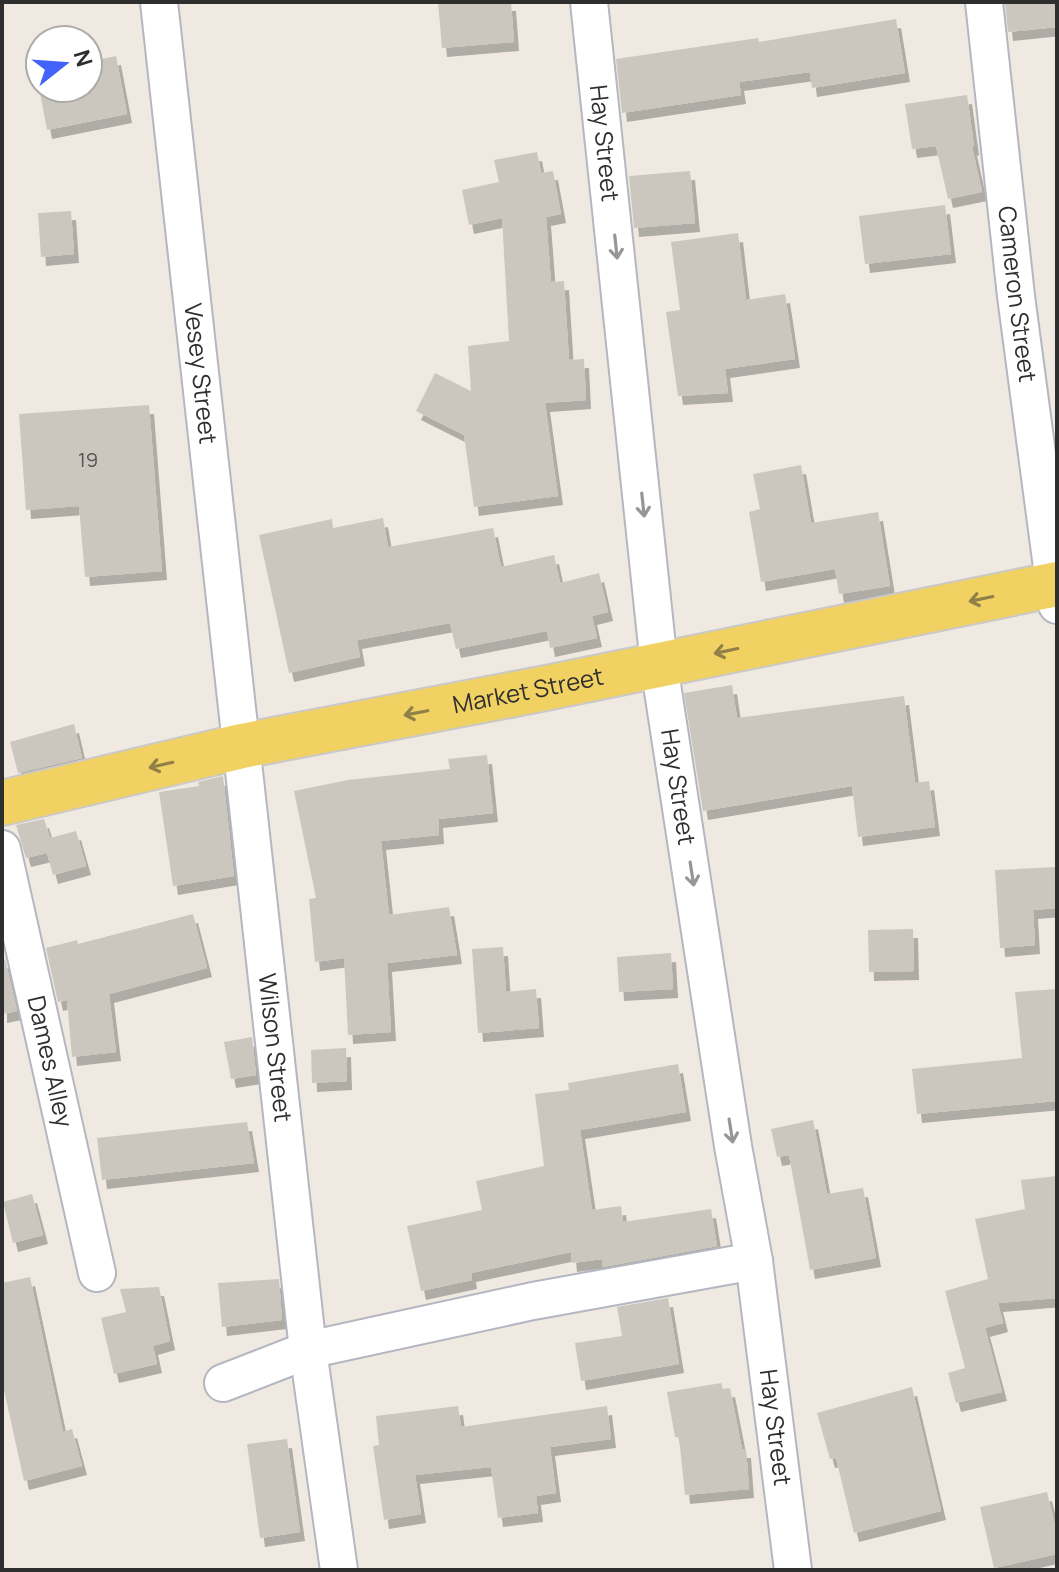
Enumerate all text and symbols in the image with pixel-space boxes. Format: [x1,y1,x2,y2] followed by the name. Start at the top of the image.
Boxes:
[24,24,104,104] north arrow
[66,46,100,70] text: N
[583,83,628,203] street label: Hay Street
[991,204,1045,384] street label: Cameron Street
[608,233,623,259] one-way arrow
[177,301,226,446] street label: Vesey Street
[78,446,98,473] house number: 19
[635,491,650,518] one-way arrow
[968,593,994,608] one-way arrow
[714,645,739,660] one-way arrow
[450,659,606,720] street label: Market Street
[404,706,429,721] one-way arrow
[654,726,704,847] street label: Hay Street
[149,758,175,773] one-way arrow
[686,860,701,886] one-way arrow
[251,971,301,1124] street label: Wilson Street
[20,992,82,1131] street label: Dames Alley
[724,1118,739,1143] one-way arrow
[753,1367,800,1487] street label: Hay Street

